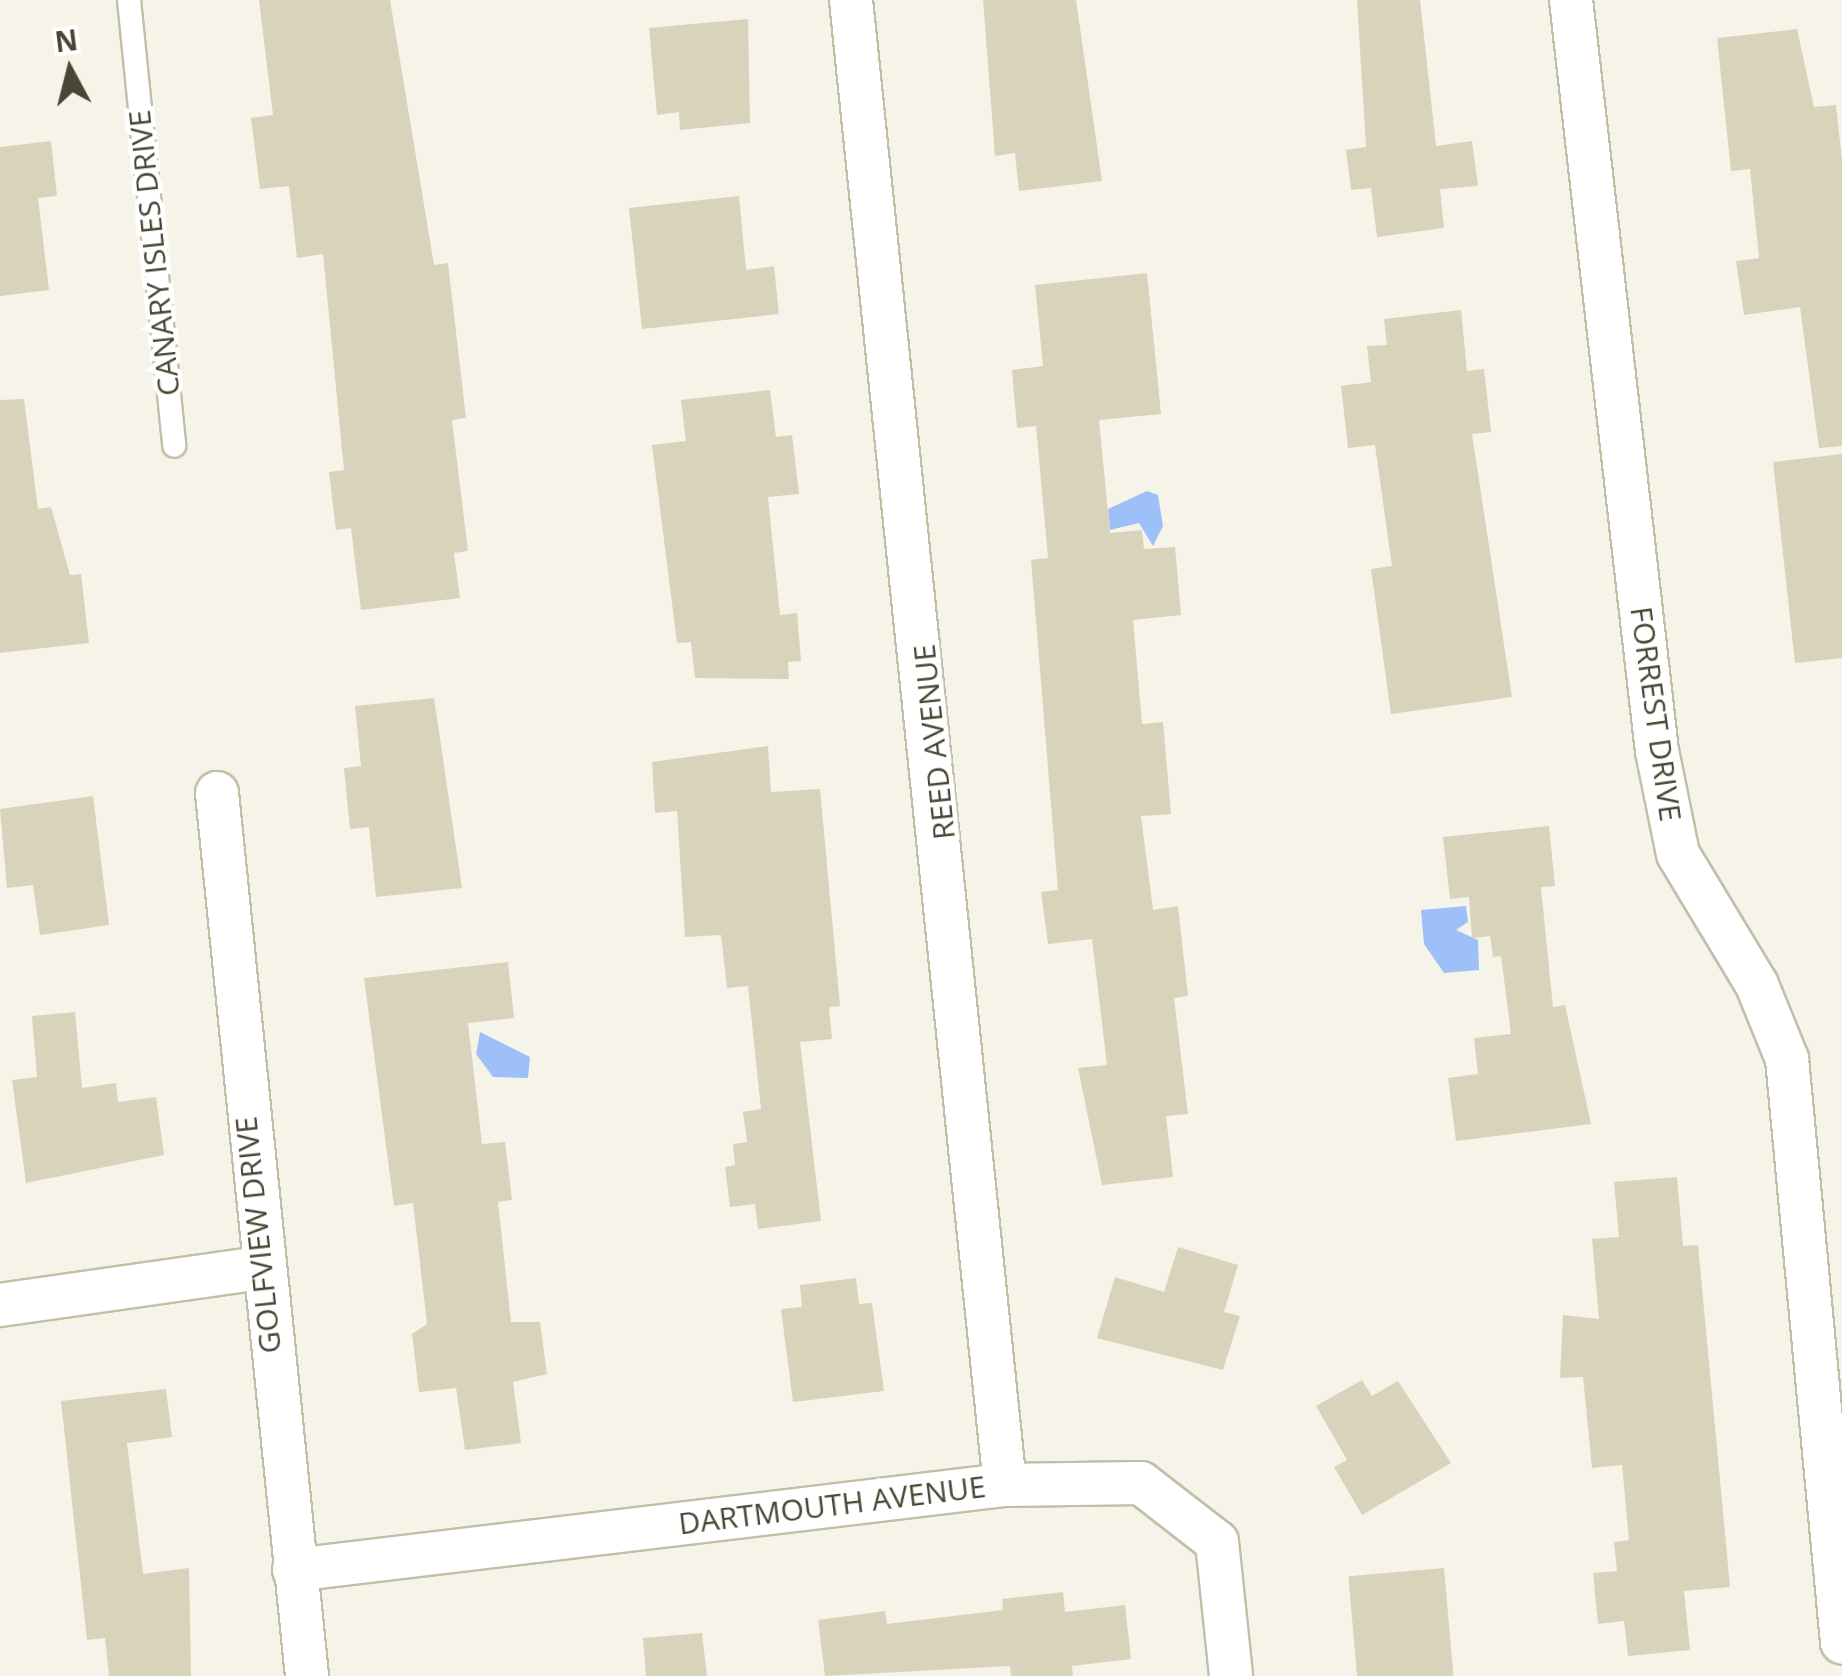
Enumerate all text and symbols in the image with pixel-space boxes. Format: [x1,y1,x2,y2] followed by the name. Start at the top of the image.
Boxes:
[20,20,120,120] north arrow
[53,20,80,60] text: N
[121,108,187,398] street label: CANARY ISLES DRIVE
[1623,604,1689,824] street label: FORREST DRIVE
[906,643,962,841] street label: REED AVENUE
[228,1115,288,1355] street label: GOLFVIEW DRIVE
[676,1468,988,1542] street label: DARTMOUTH AVENUE

